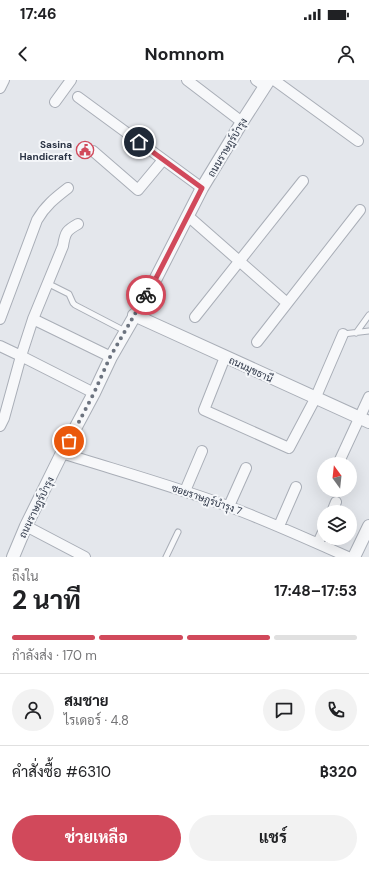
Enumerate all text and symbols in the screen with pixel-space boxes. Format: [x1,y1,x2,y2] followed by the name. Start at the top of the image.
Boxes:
[20,4,57,24] text: 17:46
[144,42,225,66] text: Nomnom
[12,43,34,65] icon: back
[335,43,357,65] icon: person
[204,115,251,180] street label: ถนนราษฎร์บำรุง
[122,125,156,159] pin
[128,131,150,153] icon: home
[19,138,72,163] place label: Sasina Handicraft
[75,140,95,160] public building icon: Sasina Handicraft
[126,275,166,315] courier
[135,284,157,306] icon: bike
[226,354,275,386] street label: ถนนมุขธานี
[52,424,86,458] pin
[58,430,80,452] icon: bag
[317,457,357,497] north arrow
[317,457,357,545] map controls
[15,474,58,540] street label: ถนนราษฎร์บำรุง
[169,480,244,519] street label: ซอยราษฎร์บำรุง 7
[317,505,357,545] button: layers
[12,568,39,585] text: ถึงใน
[274,581,357,601] text: 17:48–17:53
[12,583,81,617] text: 2 นาที
[12,647,97,664] text: กำลังส่ง · 170 m
[12,689,54,731] button: person
[263,689,305,731] button: chat
[315,689,357,731] button: phone
[64,691,109,711] text: สมชาย
[64,712,129,729] text: ไรเดอร์ · 4.8
[12,762,111,782] text: คำสั่งซื้อ #6310
[320,762,357,782] text: ฿320
[12,815,181,861] button: ช่วยเหลือ
[189,815,357,861] button: แชร์

